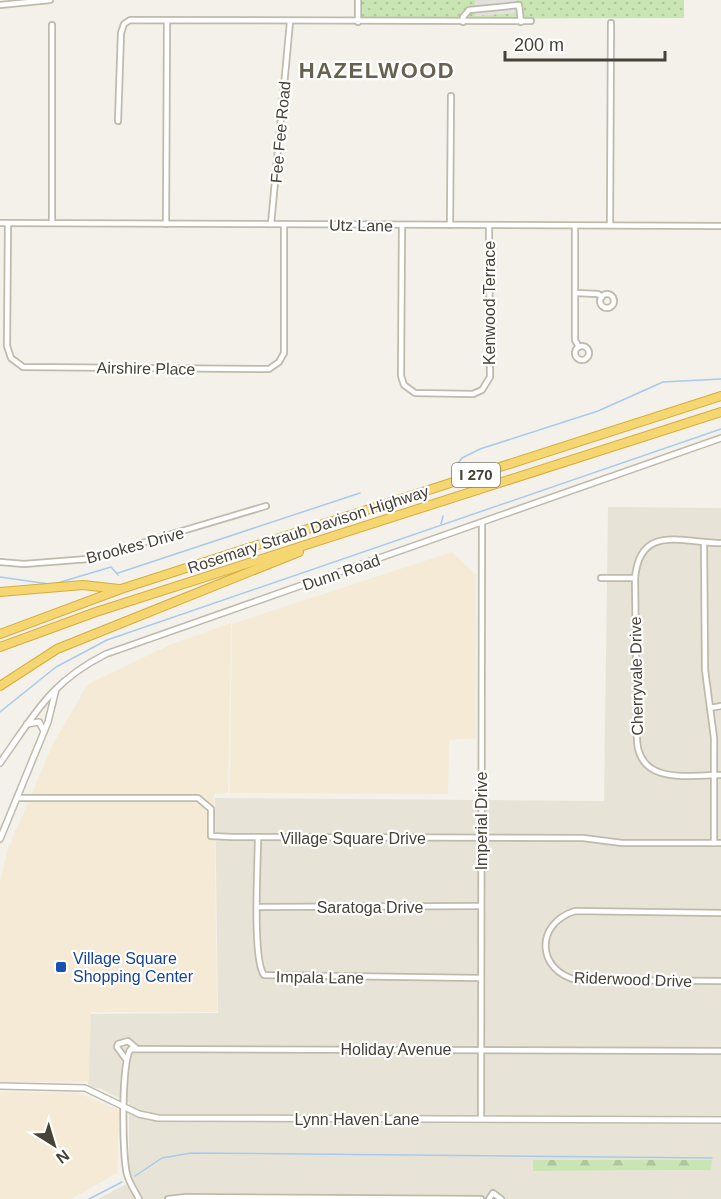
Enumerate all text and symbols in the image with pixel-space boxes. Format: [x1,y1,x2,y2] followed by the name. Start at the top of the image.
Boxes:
[505,24,666,62] scale bar
[514,35,564,55] text: 200 m
[299,58,455,83] district label: HAZELWOOD
[268,80,293,184] street label: Fee Fee Road
[329,216,393,235] street label: Utz Lane
[481,241,498,365] street label: Kenwood Terrace
[96,359,196,378] street label: Airshire Place
[452,463,500,487] road number: I 270
[185,482,431,577] street label: Rosemary Straub Davison Highway
[84,524,186,567] street label: Brookes Drive
[300,551,382,594] street label: Dunn Road
[627,616,646,736] street label: Cherryvale Drive
[473,772,490,870] street label: Imperial Drive
[280,830,426,847] street label: Village Square Drive
[317,899,423,916] street label: Saratoga Drive
[73,950,194,985] place label: Village Square Shopping Center
[54,960,68,974] marker: Village Square Shopping Center
[276,968,364,987] street label: Impala Lane
[574,969,692,990] street label: Riderwood Drive
[341,1041,452,1058] street label: Holiday Avenue
[295,1111,420,1128] street label: Lynn Haven Lane
[24,1115,84,1175] north arrow
[53,1146,72,1167] text: N

